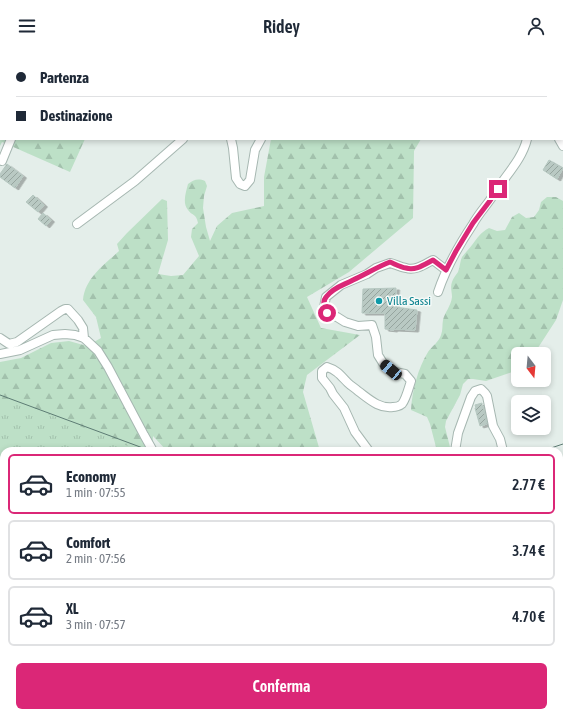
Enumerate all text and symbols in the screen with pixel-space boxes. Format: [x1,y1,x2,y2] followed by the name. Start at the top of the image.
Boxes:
[16,15,38,37] icon: menu
[525,15,547,37] icon: person
[263,16,300,37] text: Ridey
[40,69,89,86] text: Partenza
[40,107,113,124] text: Destinazione
[489,180,507,198] route end
[387,294,431,308] place label: Villa Sassi
[374,296,384,306] marker: Villa Sassi
[318,304,336,322] route start
[511,347,551,387] north arrow
[511,347,551,435] map controls
[378,358,404,382] car
[511,395,551,435] button: layers
[18,466,54,502] icon: car
[66,468,116,485] text: Economy
[512,476,545,493] text: 2.77 €
[66,485,126,500] text: 1 min · 07:55
[18,532,54,568] icon: car
[66,534,110,551] text: Comfort
[512,542,545,559] text: 3.74 €
[66,551,126,566] text: 2 min · 07:56
[18,598,54,634] icon: car
[66,600,79,617] text: XL
[512,608,545,625] text: 4.70 €
[66,617,126,632] text: 3 min · 07:57
[16,663,547,709] button: Conferma

